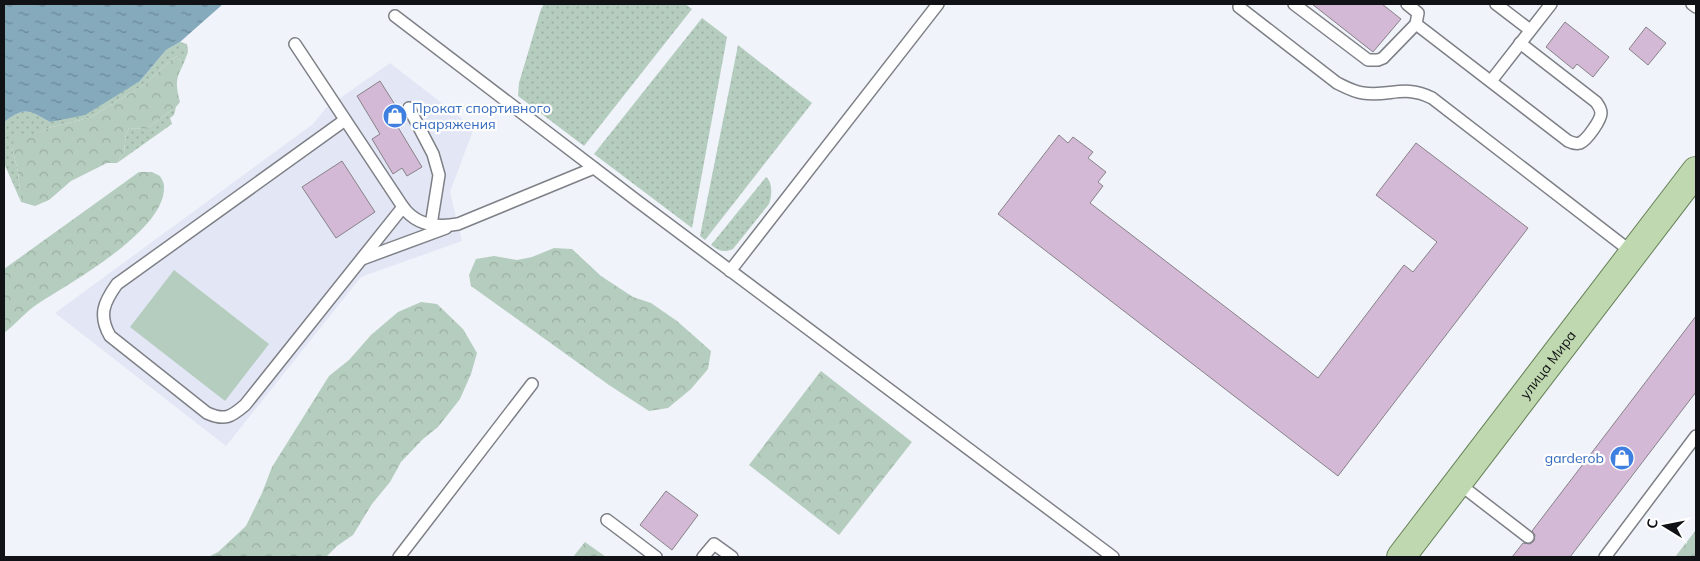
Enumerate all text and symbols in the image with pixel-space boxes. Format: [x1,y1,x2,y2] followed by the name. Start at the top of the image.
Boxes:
[412,99,551,133] place label: Прокат спортивного снаряжения
[382,103,408,129] shop icon: Прокат спортивного снаряжения
[1516,327,1580,403] street label: улица Мира
[1609,445,1635,471] shop icon: garderob
[1545,449,1604,467] place label: garderob
[1640,501,1690,551] north arrow
[1643,517,1662,530] text: С

